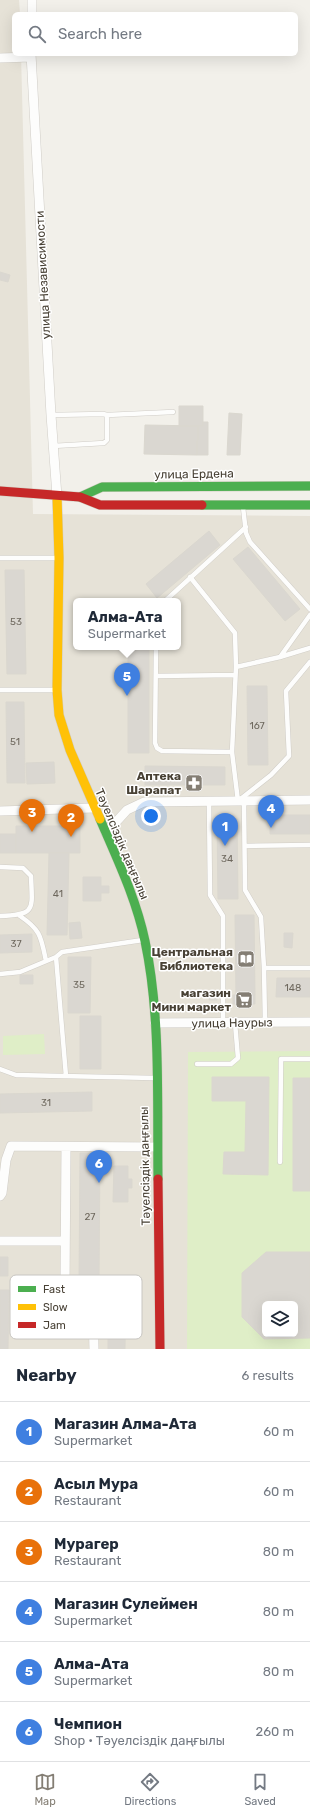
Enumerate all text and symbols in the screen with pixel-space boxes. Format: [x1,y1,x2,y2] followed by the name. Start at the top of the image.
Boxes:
[12,12,298,56] search box
[26,23,48,45] icon: search
[58,25,142,43] text: Search here
[33,210,53,340] street label: улица Независимости
[154,466,234,482] street label: улица Ердена
[73,598,181,650] popup
[88,608,163,626] text: Алма-Ата
[10,616,22,628] house number: 53
[88,626,166,641] text: Supermarket
[114,663,140,696] pin: 5
[249,720,265,732] house number: 167
[10,736,20,748] house number: 51
[126,769,181,797] place label: Аптека Шарапат
[184,773,204,793] pharmacy icon: Аптека Шарапат
[92,786,152,902] street label: Тәуелсіздік даңғылы
[258,795,284,828] pin: 4
[19,799,45,832] pin: 3
[58,804,84,837] pin: 2
[141,806,161,826] your location
[212,813,238,846] pin: 1
[221,853,233,865] house number: 34
[53,888,63,900] house number: 41
[10,938,22,950] house number: 37
[151,945,233,973] place label: Центральная Библиотека
[236,949,256,969] library icon: Центральная Библиотека
[73,979,85,991] house number: 35
[285,982,301,994] house number: 148
[151,986,231,1014] place label: магазин Мини маркет
[234,990,254,1010] supermarket icon: магазин Мини маркет
[191,1015,273,1031] street label: улица Наурыз
[41,1097,51,1109] house number: 31
[137,1106,153,1226] street label: Тәуелсіздік даңғылы
[86,1150,112,1183] pin: 6
[85,1211,96,1223] house number: 27
[10,1275,142,1339] legend
[43,1283,66,1296] text: Fast
[43,1301,68,1314] text: Slow
[262,1301,298,1337] map controls
[262,1301,298,1337] button: layers
[43,1319,66,1332] text: Jam
[16,1365,77,1385] text: Nearby
[242,1368,294,1383] text: 6 results
[54,1415,197,1433] text: Магазин Алма-Ата
[26,1424,32,1439] text: 1
[263,1424,294,1439] text: 60 m
[54,1433,132,1448] text: Supermarket
[54,1475,138,1493] text: Асыл Мура
[25,1484,33,1499] text: 2
[263,1484,294,1499] text: 60 m
[54,1493,121,1508] text: Restaurant
[54,1535,119,1553] text: Мурагер
[25,1544,33,1559] text: 3
[263,1544,294,1559] text: 80 m
[54,1553,121,1568] text: Restaurant
[54,1595,198,1613] text: Магазин Сулеймен
[25,1604,33,1619] text: 4
[263,1604,294,1619] text: 80 m
[54,1613,132,1628] text: Supermarket
[54,1655,129,1673] text: Алма-Ата
[25,1664,33,1679] text: 5
[263,1664,294,1679] text: 80 m
[54,1673,132,1688] text: Supermarket
[54,1715,122,1733] text: Чемпион
[25,1724,33,1739] text: 6
[256,1724,294,1739] text: 260 m
[54,1733,225,1748] text: Shop · Тәуелсіздік даңғылы
[34,1771,56,1808] tab: Map
[124,1771,176,1808] tab: Directions
[245,1771,276,1808] tab: Saved

